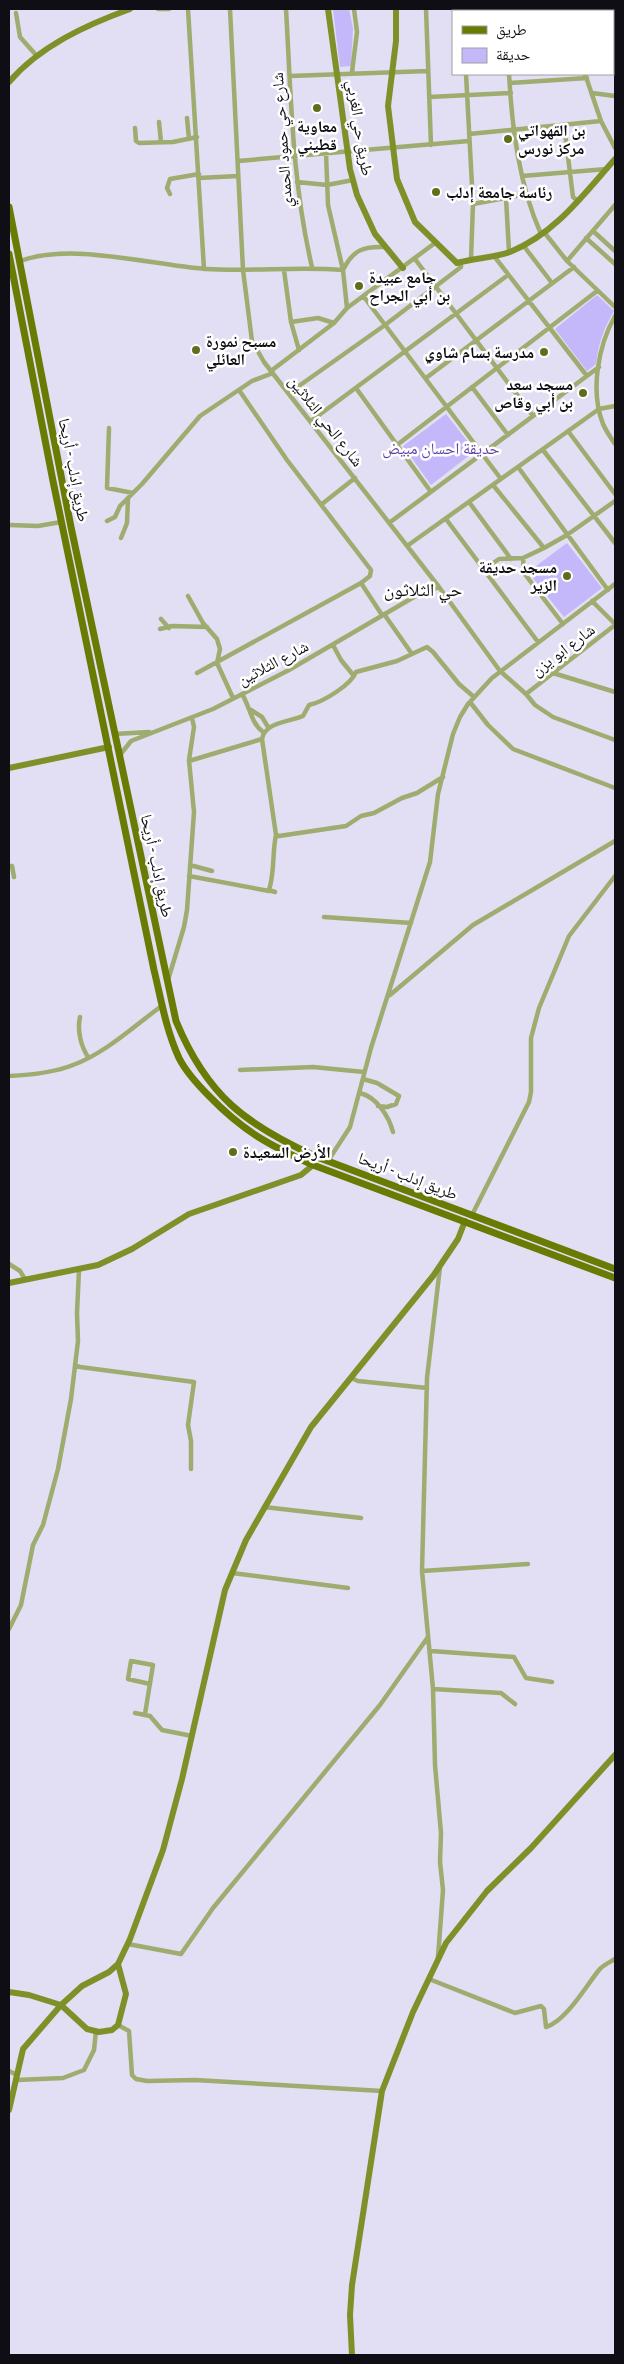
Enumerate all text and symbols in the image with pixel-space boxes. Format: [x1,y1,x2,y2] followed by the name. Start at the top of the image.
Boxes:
[452,10,614,75] legend
[496,21,527,40] text: طريق
[496,46,531,64] text: حديقة
[268,72,299,208] street label: شارع حي حمود الحمدي
[340,79,377,178] street label: طريق حي الغربي
[311,102,323,114] marker: معاوية قطيني
[297,117,337,156] place label: معاوية قطيني
[518,121,586,158] place label: بن القهواتي مركز نورس
[502,133,514,145] marker: بن القهواتي مركز نورس
[446,183,552,203] place label: رئاسة جامعة إدلب
[430,186,442,198] marker: رئاسة جامعة إدلب
[369,268,450,307] place label: جامع عبيدة بن أبي الجراح
[353,280,365,292] marker: جامع عبيدة بن أبي الجراح
[206,332,276,371] place label: مسبح نمورة العائلي
[424,343,534,364] place label: مدرسة بسام شاوي
[190,344,202,356] marker: مسبح نمورة العائلي
[538,346,550,358] marker: مدرسة بسام شاوي
[282,372,367,472] street label: شارع الحي الثلاثين
[494,375,573,414] place label: مسجد سعد بن أبي وقاص
[577,387,589,399] marker: مسجد سعد بن أبي وقاص
[54,417,93,523] street label: طريق إدلب - أريحا
[382,439,500,459] park label: حديقة احسان مبيض
[479,558,557,595] place label: مسجد حديقة الزير
[561,570,573,582] marker: مسجد حديقة الزير
[384,579,462,604] district label: حي الثلاثون
[527,620,599,681] street label: شارع ابو يزن
[234,636,312,690] street label: شارع الثلاثين
[136,813,177,919] street label: طريق إدلب - أريحا
[243,1143,331,1162] place label: الأرض السعيدة
[227,1146,239,1158] marker: الأرض السعيدة
[355,1148,460,1205] street label: طريق إدلب - أريحا

